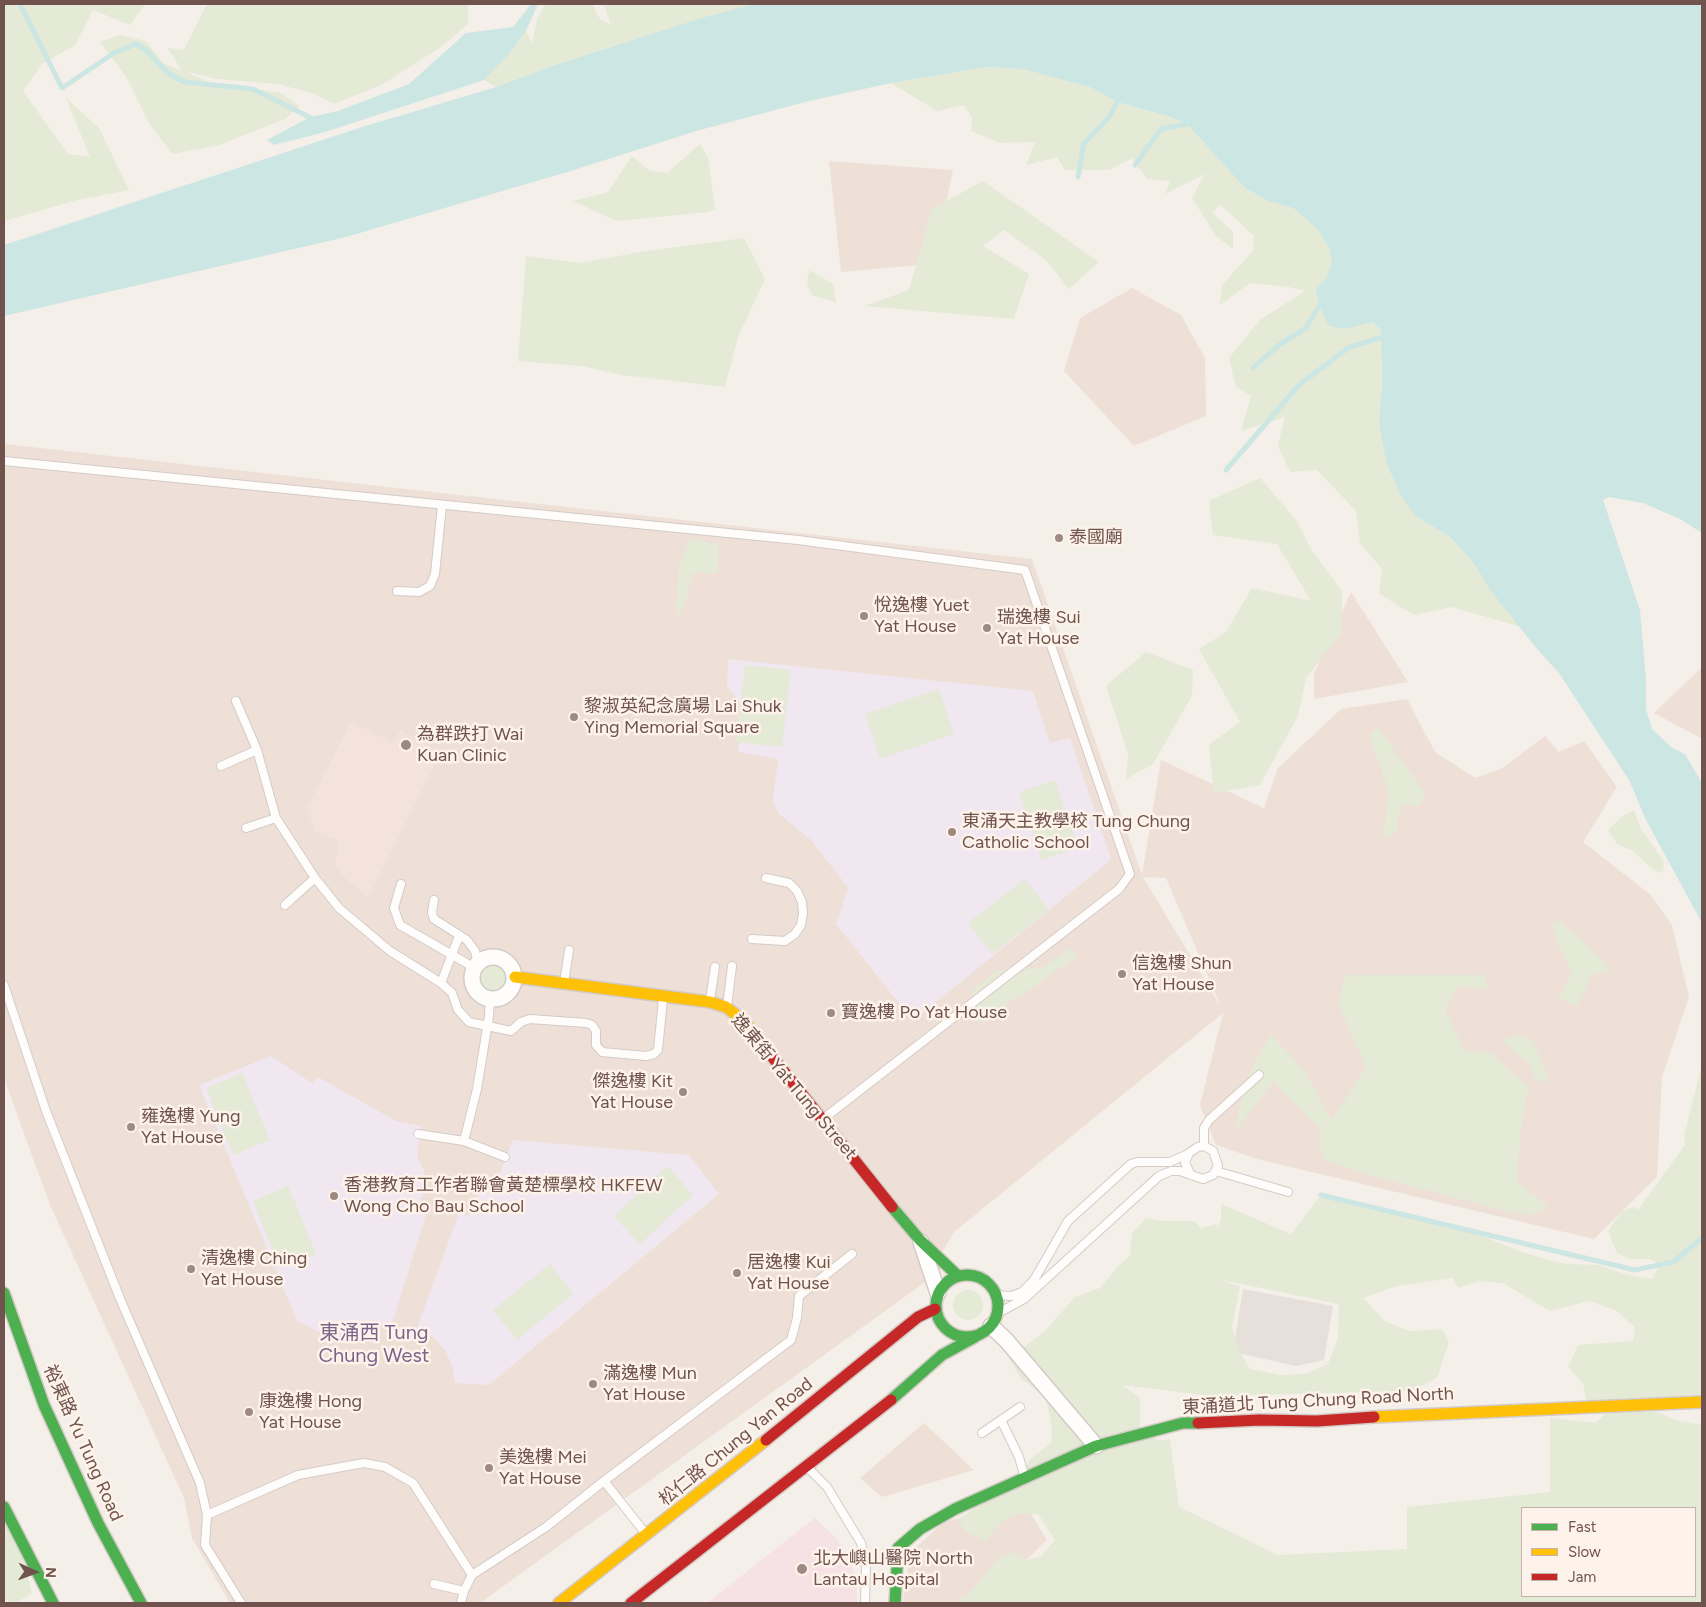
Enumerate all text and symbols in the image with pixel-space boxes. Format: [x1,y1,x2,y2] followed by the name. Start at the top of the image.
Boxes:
[1069,527,1123,549] place label: 泰國廟
[1053,532,1065,544] marker: 泰國廟
[874,595,969,638] place label: 悅逸樓 Yuet Yat House
[997,607,1081,650] place label: 瑞逸樓 Sui Yat House
[858,610,870,622] marker: 悅逸樓 Yuet Yat House
[981,622,993,634] marker: 瑞逸樓 Sui Yat House
[584,696,781,739] place label: 黎淑英紀念廣場 Lai Shuk Ying Memorial Square
[568,711,580,723] marker: 黎淑英紀念廣場 Lai Shuk Ying Memorial Square
[417,724,523,766] place label: 為群跌打 Wai Kuan Clinic
[399,738,413,752] marker: 為群跌打 Wai Kuan Clinic
[962,811,1190,854] place label: 東涌天主教學校 Tung Chung Catholic School
[946,826,958,838] marker: 東涌天主教學校 Tung Chung Catholic School
[1132,953,1232,996] place label: 信逸樓 Shun Yat House
[1116,968,1128,980] marker: 信逸樓 Shun Yat House
[841,1002,1007,1024] place label: 寶逸樓 Po Yat House
[825,1007,837,1019] marker: 寶逸樓 Po Yat House
[727,1010,861,1164] street label: 逸東街 Yat Tung Street
[591,1071,673,1114] place label: 傑逸樓 Kit Yat House
[677,1086,689,1098] marker: 傑逸樓 Kit Yat House
[141,1106,240,1148] place label: 雍逸樓 Yung Yat House
[125,1121,137,1133] marker: 雍逸樓 Yung Yat House
[344,1175,663,1218] place label: 香港教育工作者聯會黃楚標學校 HKFEW Wong Cho Bau School
[328,1190,340,1202] marker: 香港教育工作者聯會黃楚標學校 HKFEW Wong Cho Bau School
[201,1248,307,1290] place label: 清逸樓 Ching Yat House
[747,1252,831,1294] place label: 居逸樓 Kui Yat House
[185,1263,197,1275] marker: 清逸樓 Ching Yat House
[731,1267,743,1279] marker: 居逸樓 Kui Yat House
[312,1321,436,1368] district label: 東涌西 Tung Chung West
[39,1361,127,1525] street label: 裕東路 Yu Tung Road
[603,1363,697,1406] place label: 滿逸樓 Mun Yat House
[655,1373,817,1511] street label: 松仁路 Chung Yan Road
[587,1378,599,1390] marker: 滿逸樓 Mun Yat House
[1182,1383,1454,1419] street label: 東涌道北 Tung Chung Road North
[259,1391,362,1434] place label: 康逸樓 Hong Yat House
[243,1406,255,1418] marker: 康逸樓 Hong Yat House
[499,1447,587,1490] place label: 美逸樓 Mei Yat House
[483,1462,495,1474] marker: 美逸樓 Mei Yat House
[1521,1507,1696,1597] legend
[1568,1518,1596,1536] text: Fast
[1568,1543,1601,1561] text: Slow
[10,1547,60,1597] north arrow
[813,1548,973,1590] place label: 北大嶼山醫院 North Lantau Hospital
[795,1562,809,1576] marker: 北大嶼山醫院 North Lantau Hospital
[42,1567,59,1578] text: N
[1568,1568,1596,1586] text: Jam

